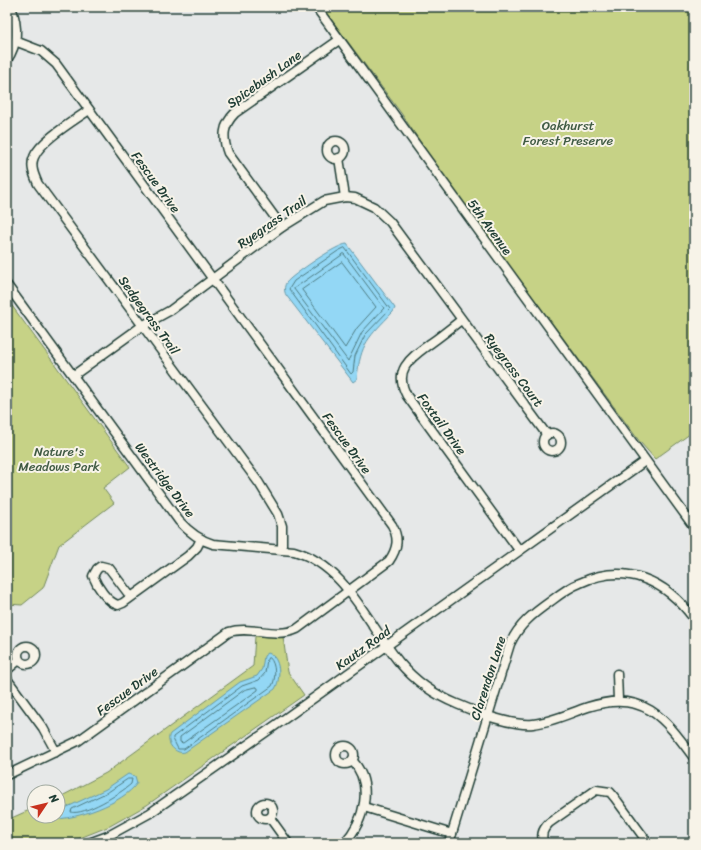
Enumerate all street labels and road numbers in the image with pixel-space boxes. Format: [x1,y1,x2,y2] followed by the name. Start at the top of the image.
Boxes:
[222,44,307,114] street label: Spicebush Lane
[125,146,187,218] street label: Fescue Drive
[232,189,312,255] street label: Ryegrass Trail
[462,194,518,260] street label: 5th Avenue
[112,271,186,360] street label: Sedgegrass Trail
[478,328,550,412] street label: Ryegrass Court
[411,388,473,460] street label: Foxtail Drive
[316,407,378,479] street label: Fescue Drive
[129,437,201,523] street label: Westridge Drive
[330,619,397,676] street label: Kautz Road
[464,633,513,723] street label: Clarendon Lane
[91,660,163,722] street label: Fescue Drive

